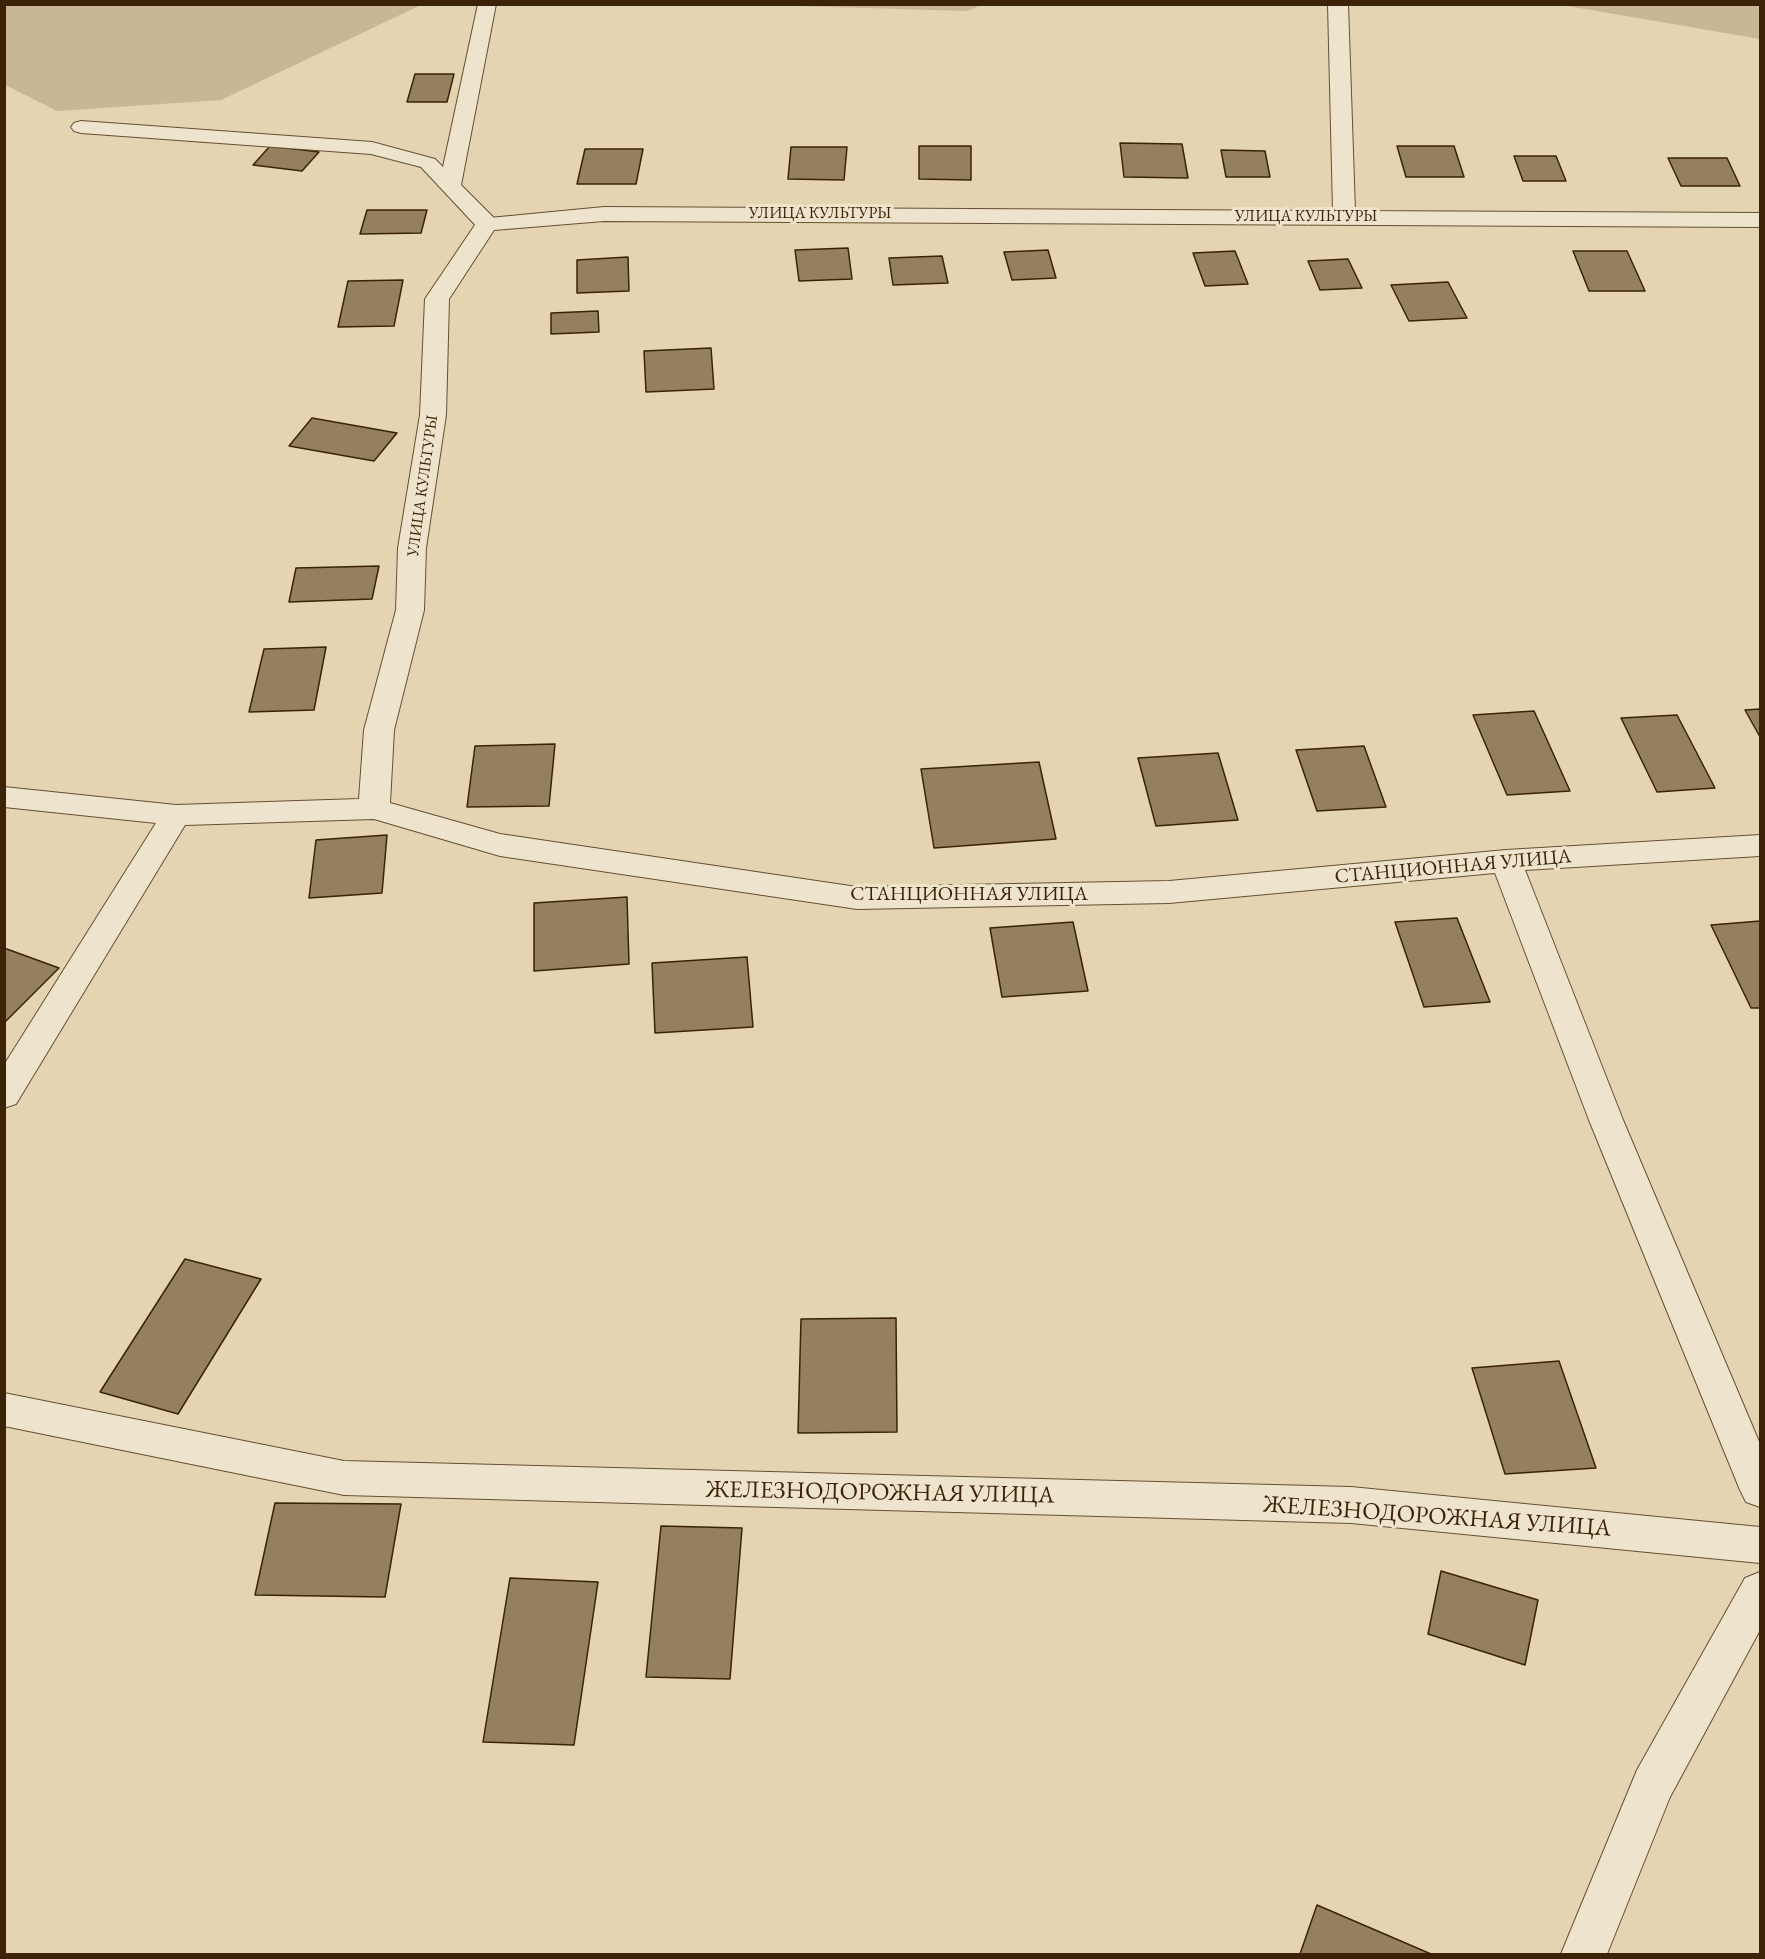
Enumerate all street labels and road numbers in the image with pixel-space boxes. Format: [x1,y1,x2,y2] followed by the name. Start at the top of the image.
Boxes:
[749,204,891,224] street label: УЛИЦА КУЛЬТУРЫ
[1235,207,1377,227] street label: УЛИЦА КУЛЬТУРЫ
[404,414,442,558] street label: УЛИЦА КУЛЬТУРЫ
[1334,845,1572,889] street label: СТАНЦИОННАЯ УЛИЦА
[850,883,1088,907] street label: СТАНЦИОННАЯ УЛИЦА
[705,1476,1055,1510] street label: ЖЕЛЕЗНОДОРОЖНАЯ УЛИЦА
[1262,1490,1612,1544] street label: ЖЕЛЕЗНОДОРОЖНАЯ УЛИЦА

